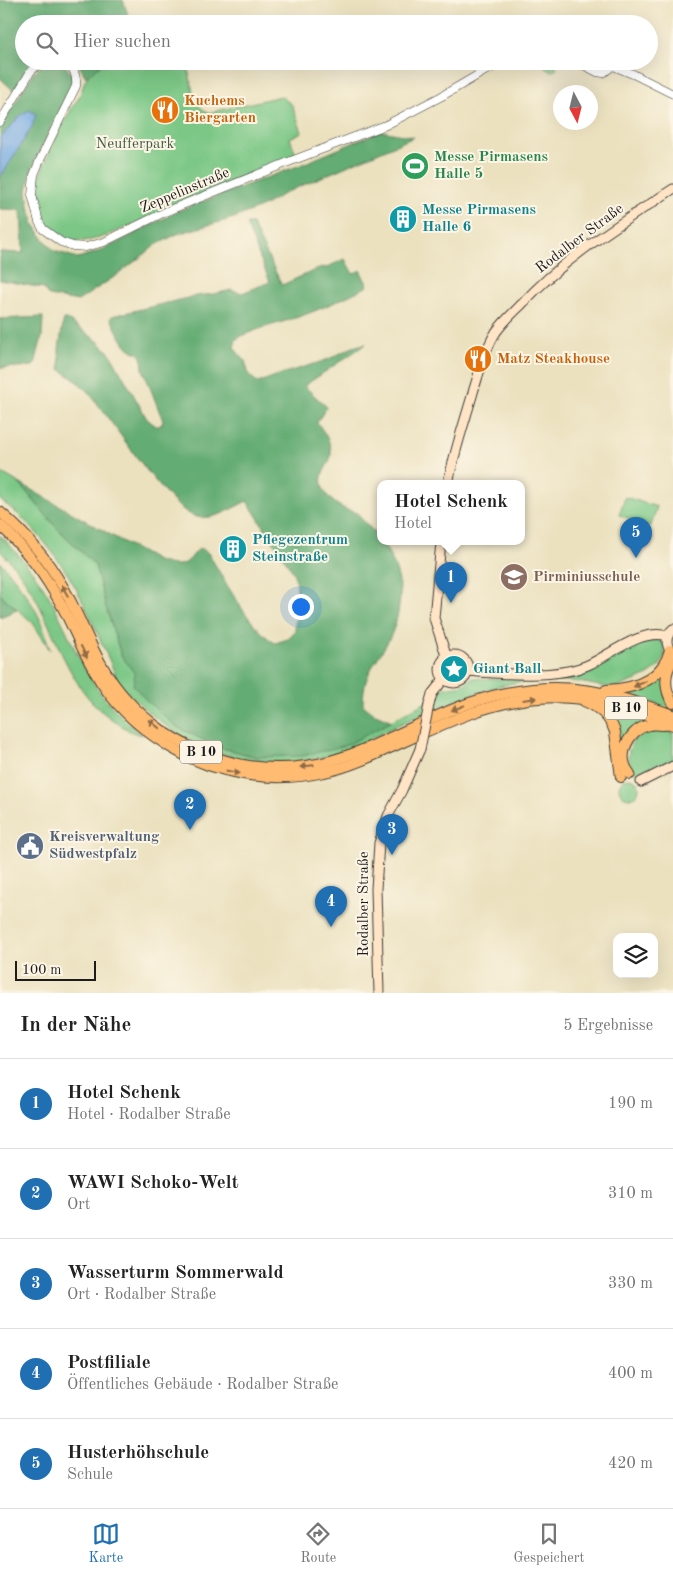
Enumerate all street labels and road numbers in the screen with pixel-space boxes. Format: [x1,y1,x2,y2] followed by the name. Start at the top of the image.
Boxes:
[138,165,232,217] street label: Zeppelinstraße
[533,201,627,277] street label: Rodalber Straße
[605,696,647,720] road number: B 10
[180,740,222,764] road number: B 10
[357,851,372,957] street label: Rodalber Straße

